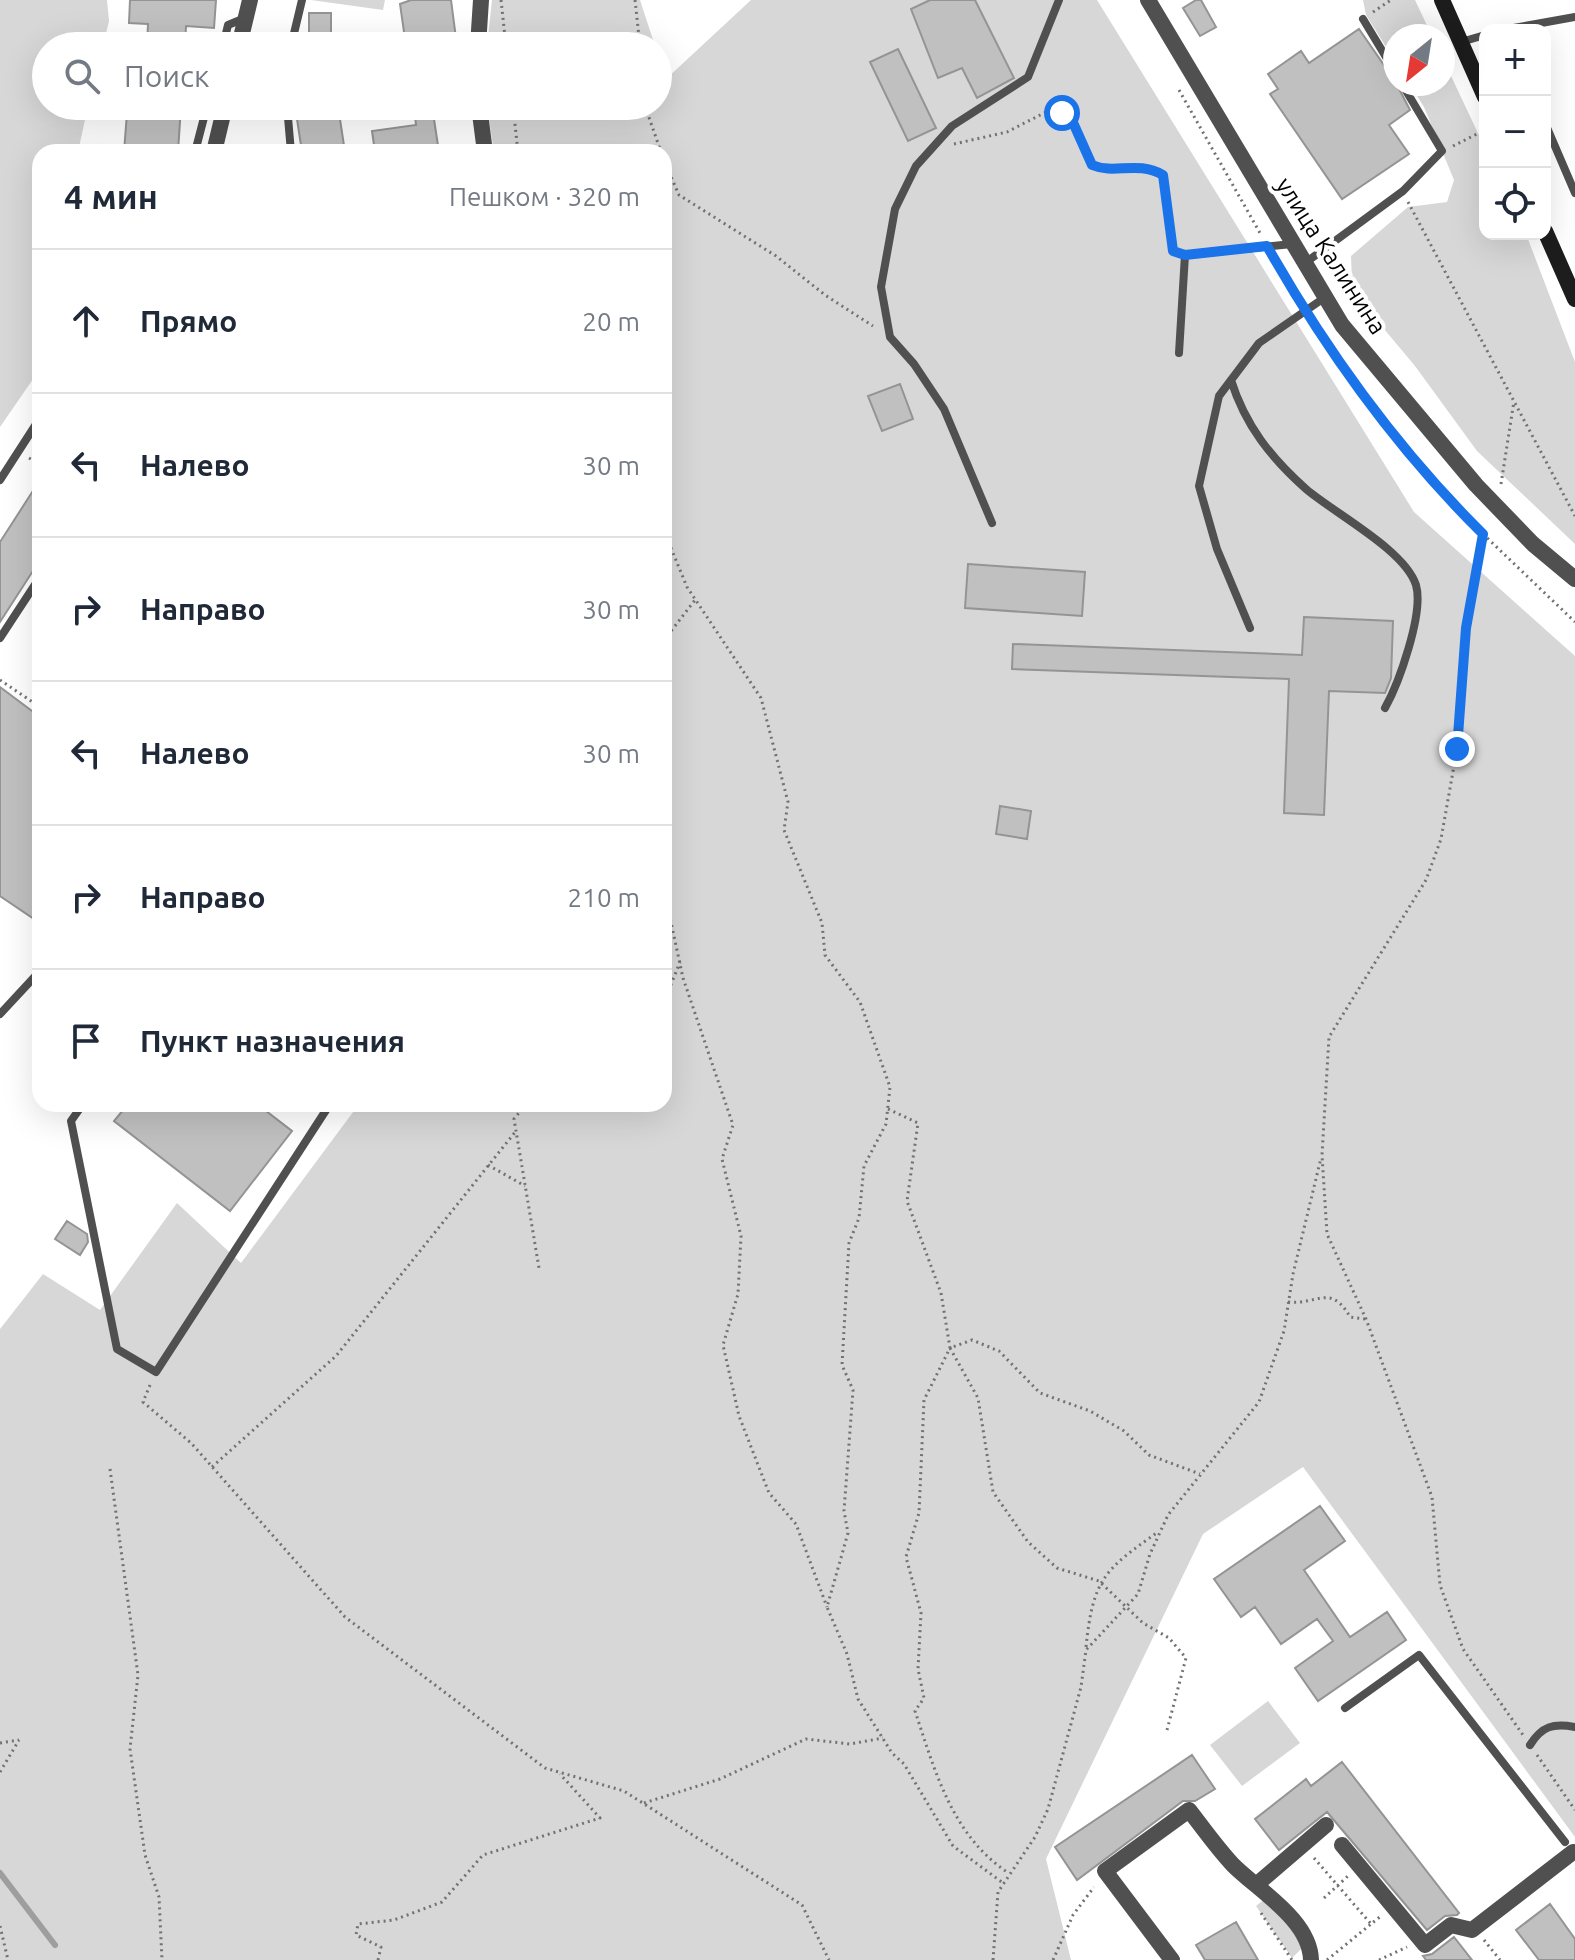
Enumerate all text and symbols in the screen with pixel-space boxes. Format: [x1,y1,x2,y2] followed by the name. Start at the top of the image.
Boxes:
[1383,24,1455,96] north arrow
[1479,24,1551,240] map controls
[1479,24,1551,96] button: +
[32,32,672,120] search box
[60,54,104,98] icon: search
[124,59,209,93] text: Поиск
[1044,95,1080,131] route start
[1479,96,1551,168] button: −
[1479,168,1551,240] button: locate
[1271,173,1392,339] street label: улица Калинина
[64,177,158,215] text: 4 мин
[449,182,640,211] text: Пешком · 320 m
[64,299,108,343] icon: ahead
[140,304,237,338] text: Прямо
[582,307,640,336] text: 20 m
[64,443,108,487] icon: left
[140,448,250,482] text: Налево
[582,451,640,480] text: 30 m
[64,587,108,631] icon: right
[140,592,266,626] text: Направо
[582,595,640,624] text: 30 m
[64,731,108,775] icon: left
[1439,731,1475,767] route end
[140,736,250,770] text: Налево
[582,739,640,768] text: 30 m
[64,875,108,919] icon: right
[140,880,266,914] text: Направо
[568,883,640,912] text: 210 m
[64,1019,108,1063] icon: arrive
[140,1024,405,1058] text: Пункт назначения

